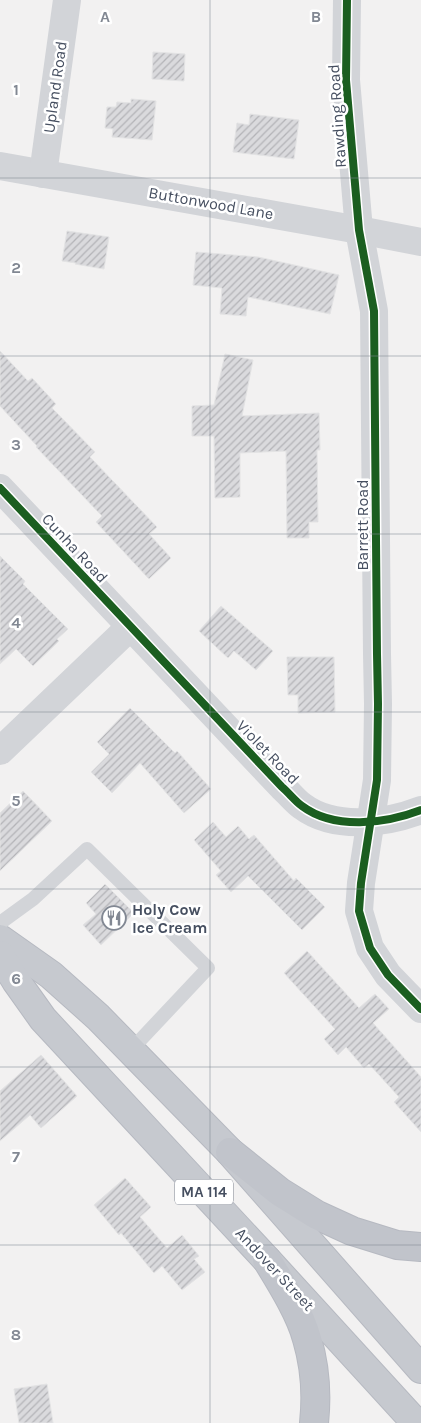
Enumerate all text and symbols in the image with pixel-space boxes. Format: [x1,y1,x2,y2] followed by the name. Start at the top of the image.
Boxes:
[100,7,110,26] text: A
[311,7,321,26] text: B
[39,40,71,134] street label: Upland Road
[324,64,350,168] street label: Rawding Road
[13,80,19,99] text: 1
[147,183,275,223] street label: Buttonwood Lane
[11,258,21,277] text: 2
[11,435,21,454] text: 3
[353,479,372,571] street label: Barrett Road
[38,509,112,587] street label: Cunha Road
[11,613,21,632] text: 4
[233,716,303,788] street label: Violet Road
[11,791,21,810] text: 5
[132,900,207,937] place label: Holy Cow Ice Cream
[101,905,127,931] restaurant icon: Holy Cow Ice Cream
[11,969,21,988] text: 6
[12,1147,20,1166] text: 7
[175,1180,233,1204] road number: MA 114
[232,1223,318,1315] street label: Andover Street
[11,1325,21,1344] text: 8

